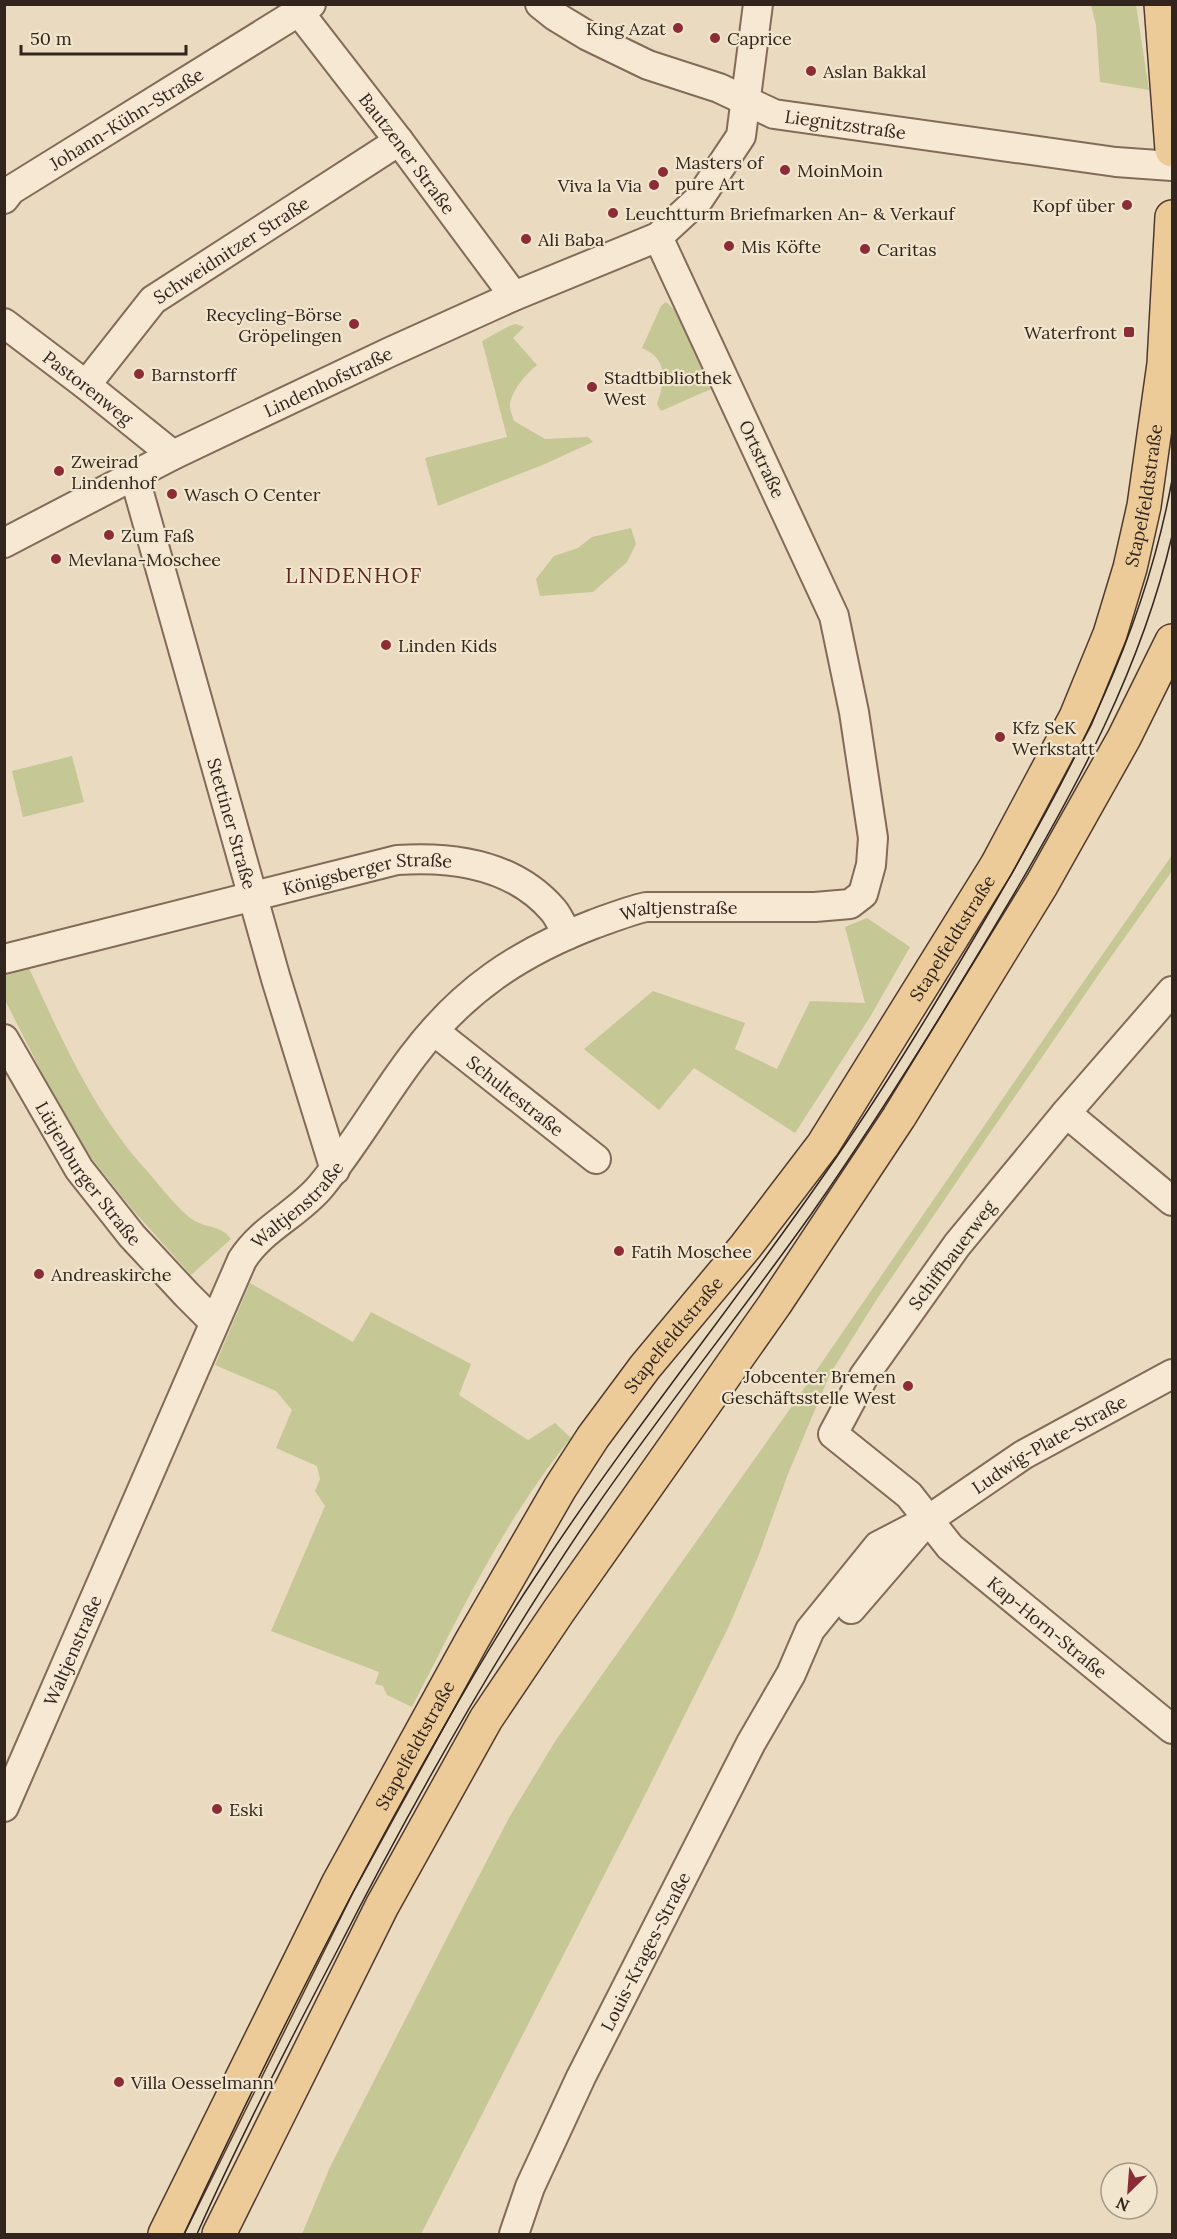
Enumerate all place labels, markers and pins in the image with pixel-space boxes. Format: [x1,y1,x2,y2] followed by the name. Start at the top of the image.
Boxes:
[586,17,666,40] place label: King Azat
[671,21,685,35] marker: King Azat
[727,27,792,50] place label: Caprice
[708,31,722,45] marker: Caprice
[822,60,927,83] place label: Aslan Bakkal
[804,64,818,78] marker: Aslan Bakkal
[675,151,765,195] place label: Masters of pure Art
[797,159,883,182] place label: MoinMoin
[778,163,792,177] marker: MoinMoin
[656,165,670,179] marker: Masters of pure Art
[557,174,642,197] place label: Viva la Via
[647,178,661,192] marker: Viva la Via
[1032,194,1115,217] place label: Kopf über
[1120,198,1134,212] marker: Kopf über
[625,202,956,225] place label: Leuchtturm Briefmarken An- & Verkauf
[606,206,620,220] marker: Leuchtturm Briefmarken An- & Verkauf
[537,228,604,251] place label: Ali Baba
[519,232,533,246] marker: Ali Baba
[741,235,821,258] place label: Mis Köfte
[877,238,937,261] place label: Caritas
[722,239,736,253] marker: Mis Köfte
[858,242,872,256] marker: Caritas
[206,303,342,347] place label: Recycling-Börse Gröpelingen
[347,317,361,331] marker: Recycling-Börse Gröpelingen
[1024,321,1117,344] place label: Waterfront
[1122,325,1136,339] marker: Waterfront
[151,363,238,386] place label: Barnstorff
[604,366,732,410] place label: Stadtbibliothek West
[132,367,146,381] marker: Barnstorff
[585,380,599,394] marker: Stadtbibliothek West
[71,450,158,494] place label: Zweirad Lindenhof
[52,464,66,478] marker: Zweirad Lindenhof
[184,483,321,506] place label: Wasch O Center
[165,487,179,501] marker: Wasch O Center
[121,524,194,547] place label: Zum Faß
[102,528,116,542] marker: Zum Faß
[68,548,221,571] place label: Mevlana-Moschee
[49,552,63,566] marker: Mevlana-Moschee
[398,634,497,657] place label: Linden Kids
[379,638,393,652] marker: Linden Kids
[1012,716,1095,760] place label: Kfz SeK Werkstatt
[993,730,1007,744] marker: Kfz SeK Werkstatt
[631,1240,752,1263] place label: Fatih Moschee
[612,1244,626,1258] marker: Fatih Moschee
[50,1263,172,1286] place label: Andreaskirche
[32,1267,46,1281] marker: Andreaskirche
[721,1365,896,1409] place label: Jobcenter Bremen Geschäftsstelle West
[901,1379,915,1393] marker: Jobcenter Bremen Geschäftsstelle West
[229,1798,263,1821] place label: Eski
[210,1802,224,1816] marker: Eski
[130,2071,274,2094] place label: Villa Oesselmann
[112,2075,126,2089] marker: Villa Oesselmann

